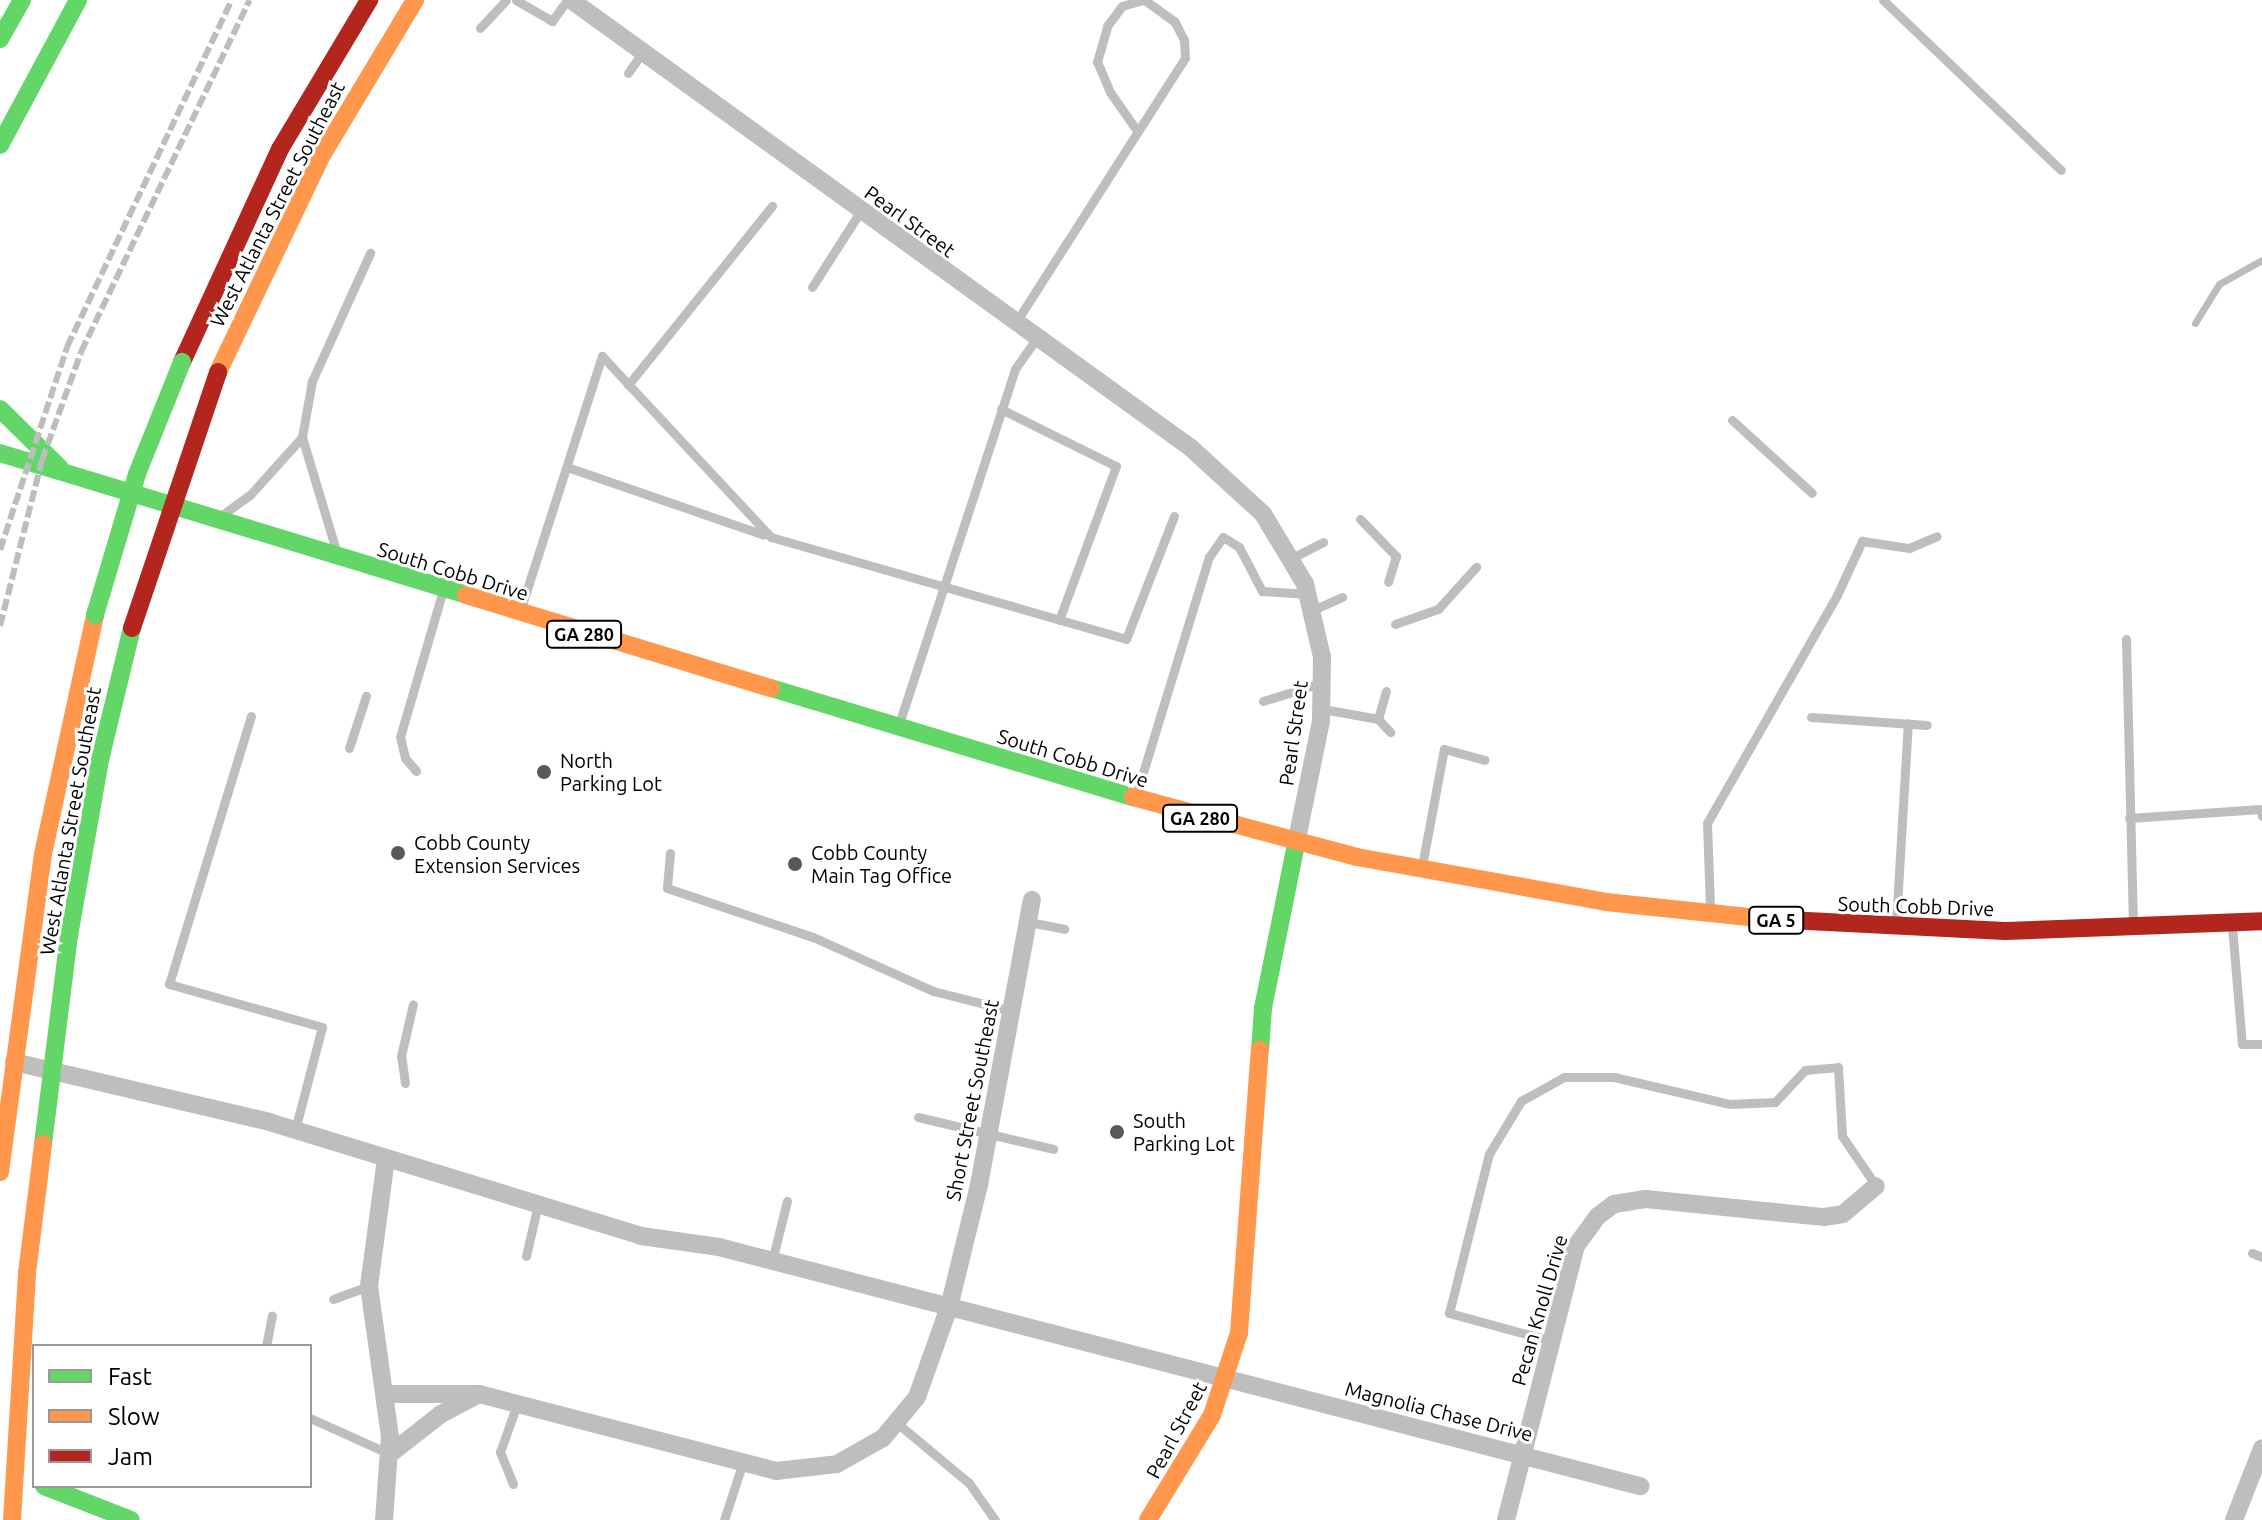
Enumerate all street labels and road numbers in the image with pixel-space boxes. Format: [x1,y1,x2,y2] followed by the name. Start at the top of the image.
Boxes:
[205,77,349,331] street label: West Atlanta Street Southeast
[860,180,960,262] street label: Pearl Street
[375,537,531,605] street label: South Cobb Drive
[546,620,622,648] road number: GA 280
[1274,679,1312,787] street label: Pearl Street
[35,685,105,957] street label: West Atlanta Street Southeast
[995,724,1151,792] street label: South Cobb Drive
[1162,804,1238,832] road number: GA 280
[1837,891,1995,921] street label: South Cobb Drive
[1748,906,1804,934] road number: GA 5
[941,997,1003,1203] street label: Short Street Southeast
[1506,1232,1572,1388] street label: Pecan Knoll Drive
[1343,1376,1535,1446] street label: Magnolia Chase Drive
[1140,1378,1212,1482] street label: Pearl Street

